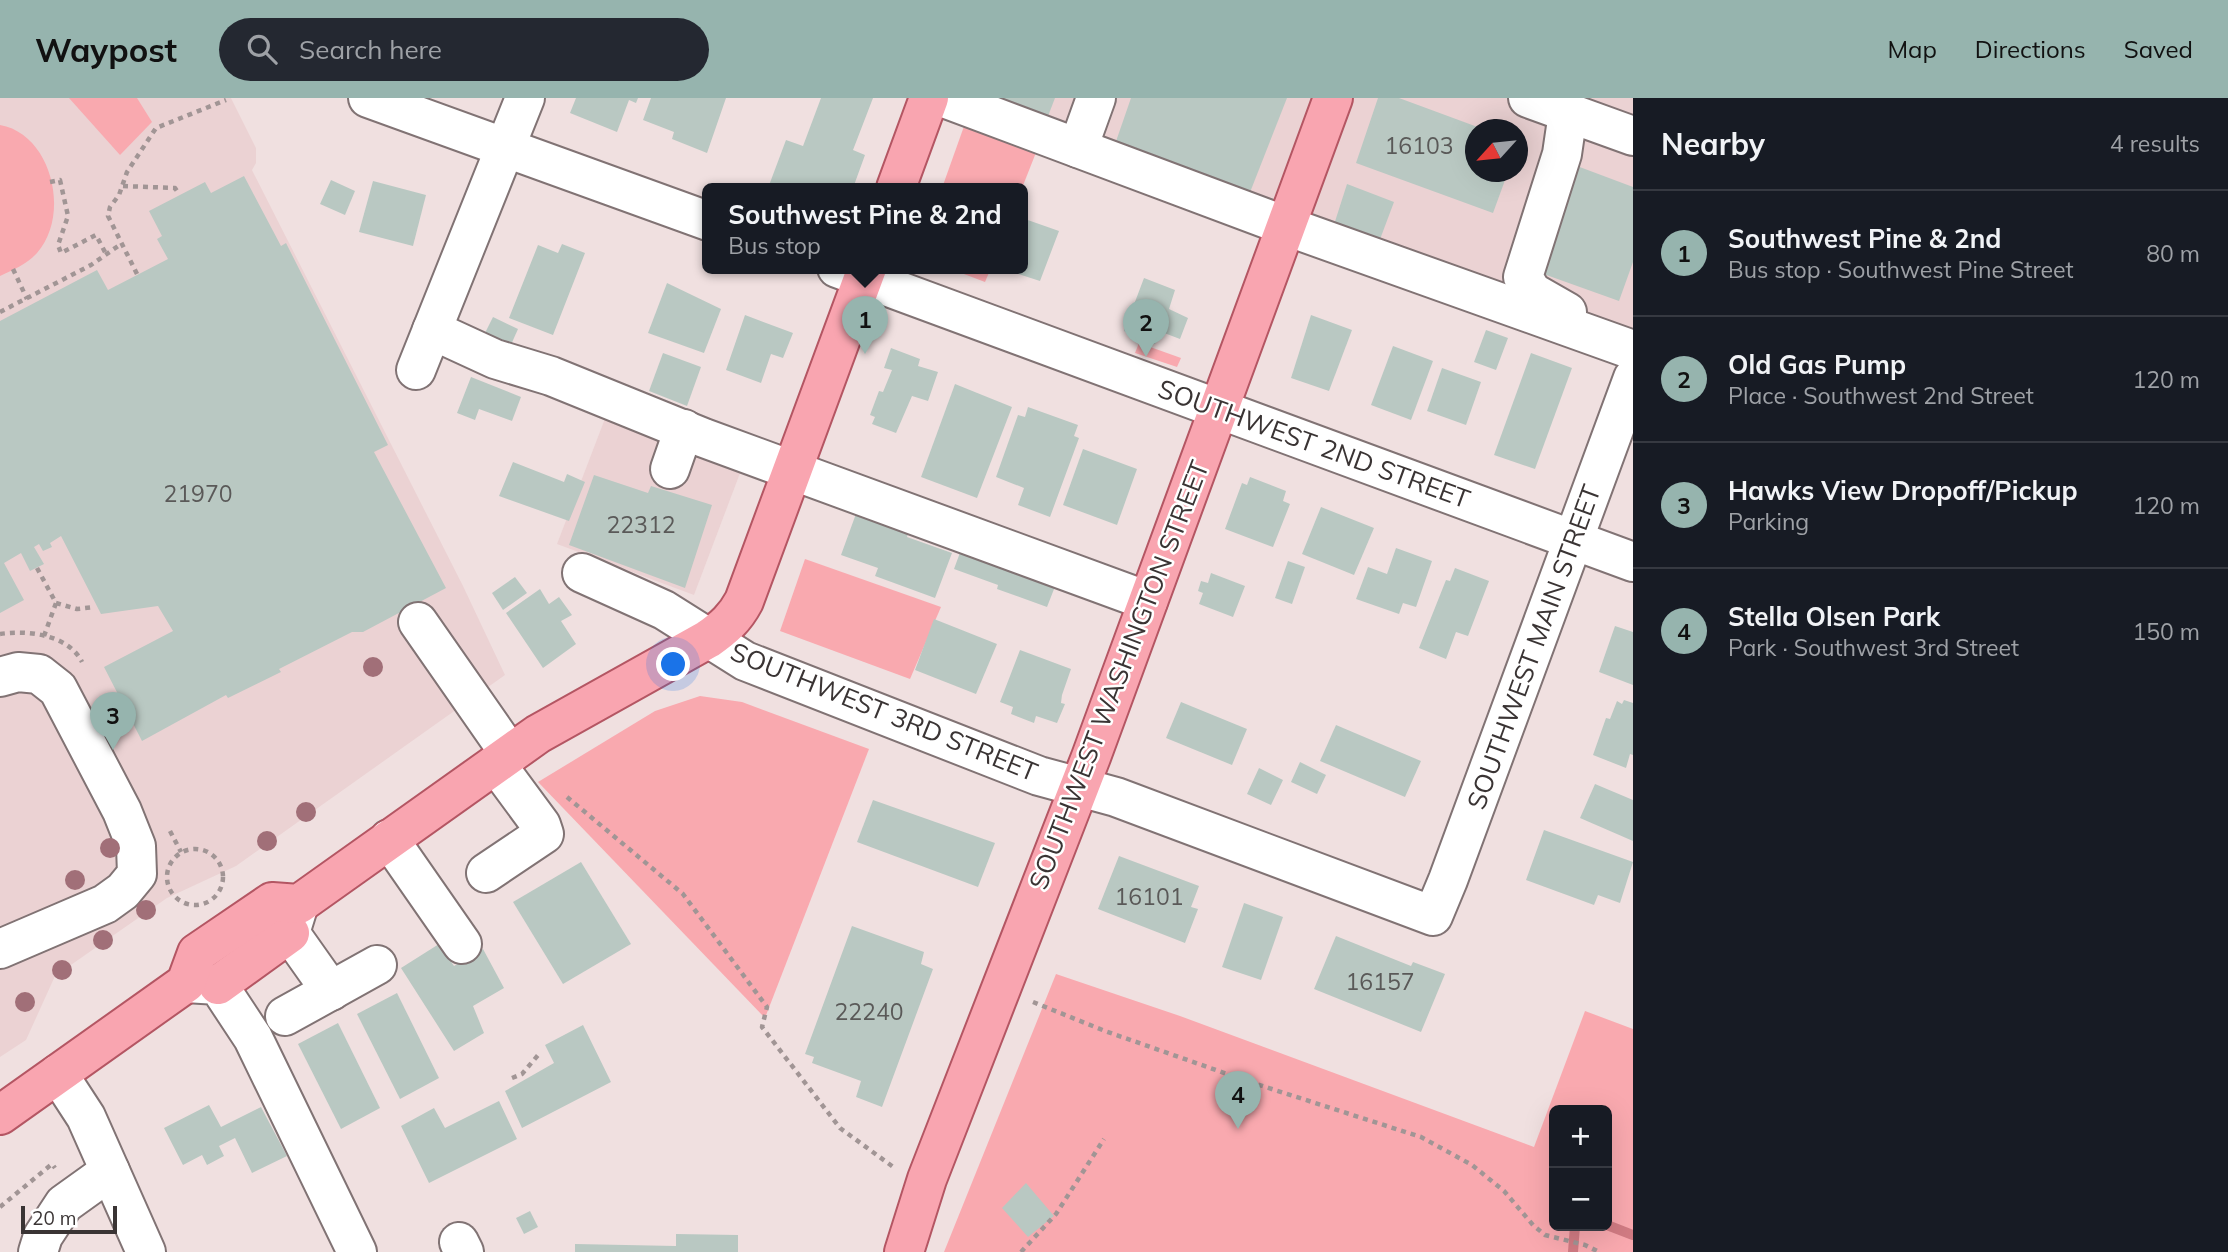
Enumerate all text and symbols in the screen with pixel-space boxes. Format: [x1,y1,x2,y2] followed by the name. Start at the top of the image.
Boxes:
[219,18,709,81] search box
[35,29,177,70] text: Waypost
[243,30,281,68] icon: search
[299,33,442,66] text: Search here
[1887,34,1937,64] text: Map
[1975,34,2086,64] text: Directions
[2124,34,2193,64] text: Saved
[1465,119,1528,182] north arrow
[1661,125,1765,163] text: Nearby
[2110,129,2200,158] text: 4 results
[1384,131,1454,160] house number: 16103
[702,183,1028,274] popup
[728,198,1002,231] text: Southwest Pine & 2nd
[1728,222,2001,255] text: Southwest Pine & 2nd
[728,231,821,260] text: Bus stop
[1677,239,1691,268] text: 1
[2146,239,2200,268] text: 80 m
[1728,255,2074,284] text: Bus stop · Southwest Pine Street
[842,296,888,354] pin: 1
[1123,299,1169,357] pin: 2
[1728,348,1906,381] text: Old Gas Pump
[1677,365,1691,394] text: 2
[2132,365,2200,394] text: 120 m
[1154,372,1475,516] street label: SOUTHWEST 2ND STREET
[1728,381,2034,410] text: Place · Southwest 2nd Street
[1021,455,1216,894] street label: SOUTHWEST WASHINGTON STREET
[1728,474,2078,507] text: Hawks View Dropoff/Pickup
[163,479,233,508] house number: 21970
[1459,480,1608,814] street label: SOUTHWEST MAIN STREET
[1677,491,1691,520] text: 3
[2132,491,2200,520] text: 120 m
[1728,507,1809,536] text: Parking
[606,510,676,539] house number: 22312
[1728,600,1940,633] text: Stella Olsen Park
[1677,617,1691,646] text: 4
[2132,617,2200,646] text: 150 m
[1728,633,2019,662] text: Park · Southwest 3rd Street
[726,635,1043,788] street label: SOUTHWEST 3RD STREET
[656,647,690,681] your location
[90,692,136,750] pin: 3
[1114,882,1184,911] house number: 16101
[1345,967,1415,996] house number: 16157
[834,997,904,1026] house number: 22240
[1215,1071,1261,1129] pin: 4
[1549,1105,1612,1231] map controls
[1549,1105,1612,1168] button: +
[1549,1168,1612,1231] button: −
[21,1203,117,1235] scale bar
[32,1206,76,1230] text: 20 m

